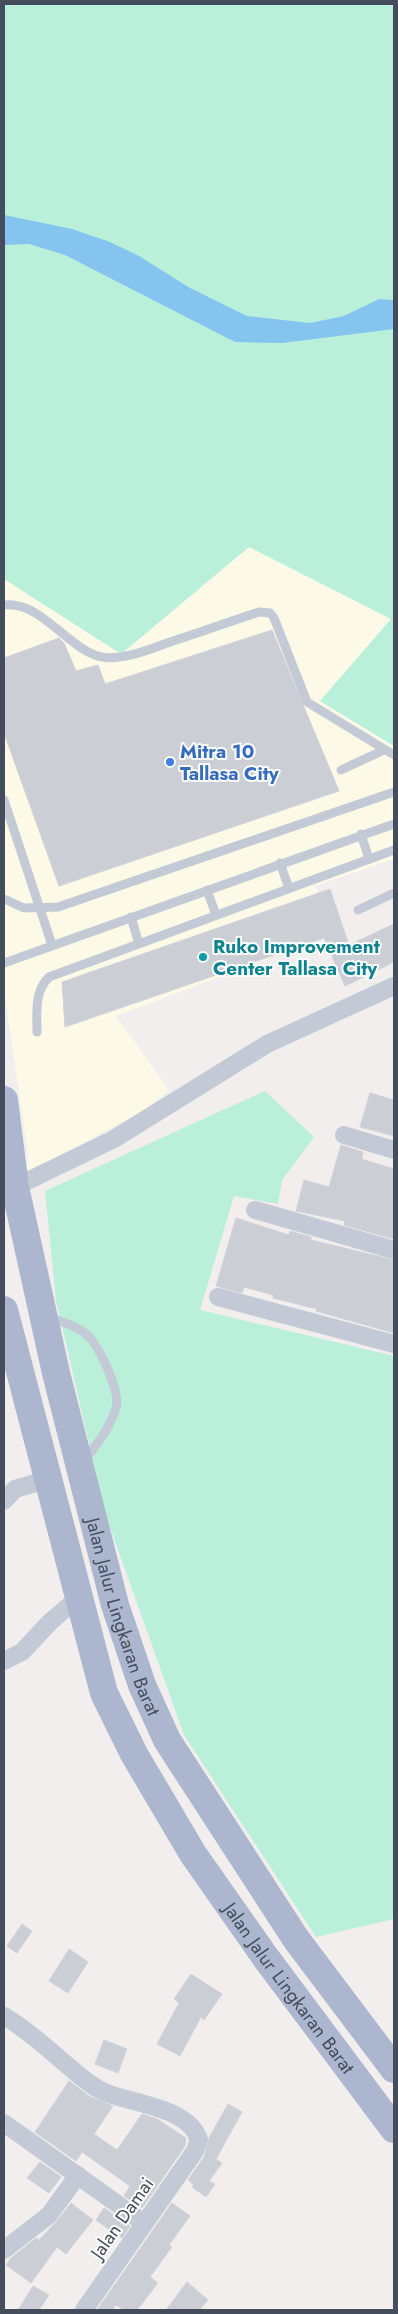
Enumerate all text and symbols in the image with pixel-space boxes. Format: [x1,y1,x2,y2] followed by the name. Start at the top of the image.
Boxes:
[180,738,280,787] place label: Mitra 10 Tallasa City
[164,756,176,768] marker: Mitra 10 Tallasa City
[213,933,380,982] place label: Ruko Improvement Center Tallasa City
[197,951,209,963] marker: Ruko Improvement Center Tallasa City
[79,1512,168,1720] street label: Jalan Jalur Lingkaran Barat
[216,1894,362,2079] street label: Jalan Jalur Lingkaran Barat
[82,2172,160,2267] street label: Jalan Damai

